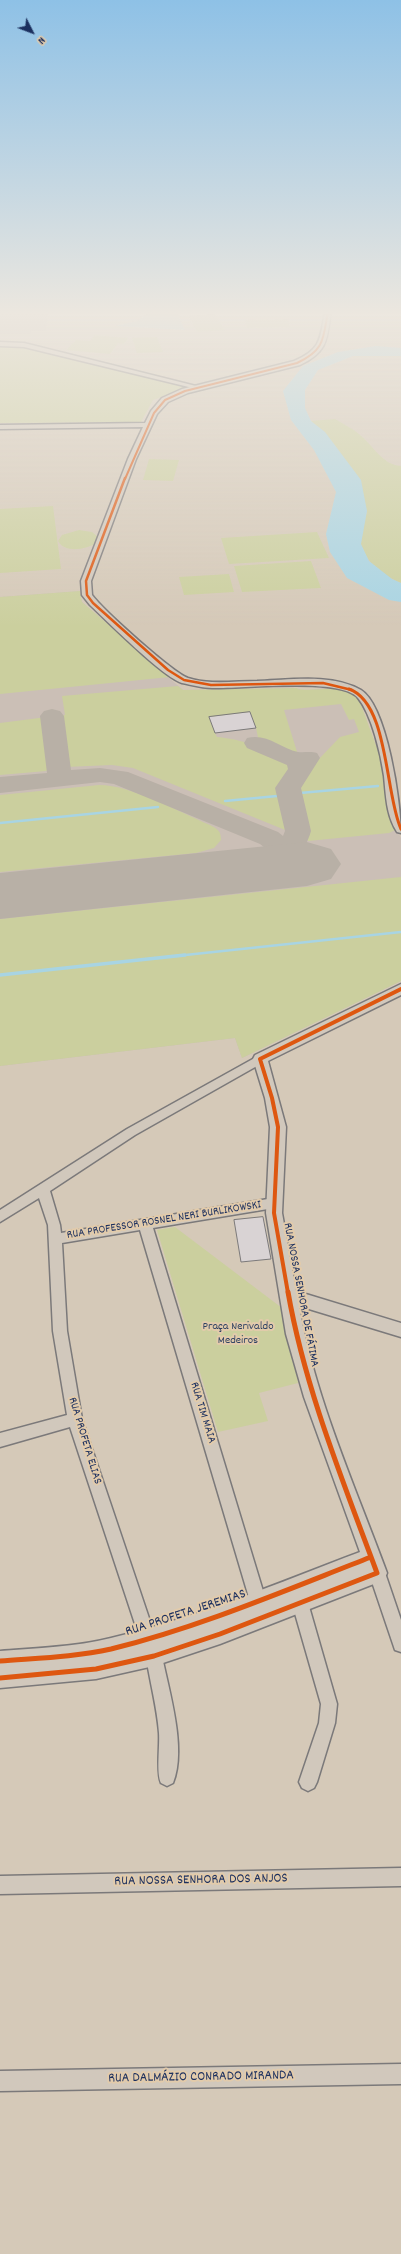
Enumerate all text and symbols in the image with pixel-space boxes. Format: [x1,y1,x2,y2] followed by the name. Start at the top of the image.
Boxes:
[12,12,52,52] north arrow
[33,33,49,47] text: N
[66,1199,262,1243] street label: RUA PROFESSOR ROSNEL NERI BURLIKOWSKI
[279,1222,321,1368] street label: RUA NOSSA SENHORA DE FÁTIMA
[202,1320,274,1348] park label: Praça Nerivaldo Medeiros
[186,1381,218,1445] street label: RUA TIM MAIA
[64,1396,104,1486] street label: RUA PROFETA ELIAS
[124,1587,248,1641] street label: RUA PROFETA JEREMIAS
[114,1871,288,1891] street label: RUA NOSSA SENHORA DOS ANJOS
[108,2068,294,2088] street label: RUA DALMÁZIO CONRADO MIRANDA

